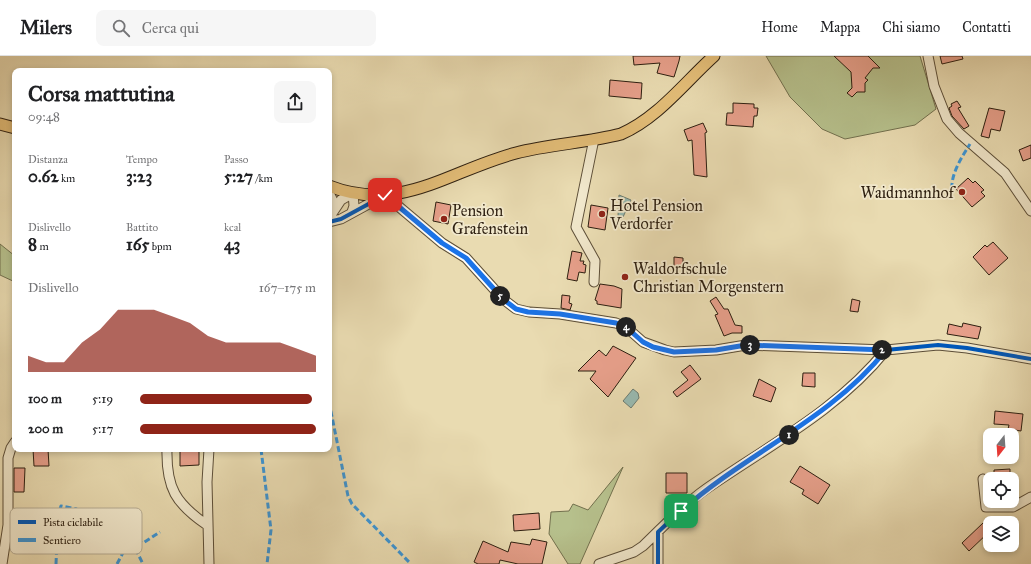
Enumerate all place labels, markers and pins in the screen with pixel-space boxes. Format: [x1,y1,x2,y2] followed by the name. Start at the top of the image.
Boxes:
[368,178,402,212] pin
[861,183,957,202] place label: Waidmannhof
[957,187,967,197] marker: Waidmannhof
[609,196,703,233] place label: Hotel Pension Verdorfer
[452,201,529,238] place label: Pension Grafenstein
[597,209,607,219] marker: Hotel Pension Verdorfer
[439,214,449,224] marker: Pension Grafenstein
[633,259,784,297] place label: Waldorfschule Christian Morgenstern
[620,272,630,282] marker: Waldorfschule Christian Morgenstern
[490,286,510,306] pin: 5
[616,317,636,337] pin: 4
[740,335,760,355] pin: 3
[872,340,892,360] pin: 2
[779,425,799,445] pin: 1
[664,494,698,528] pin

